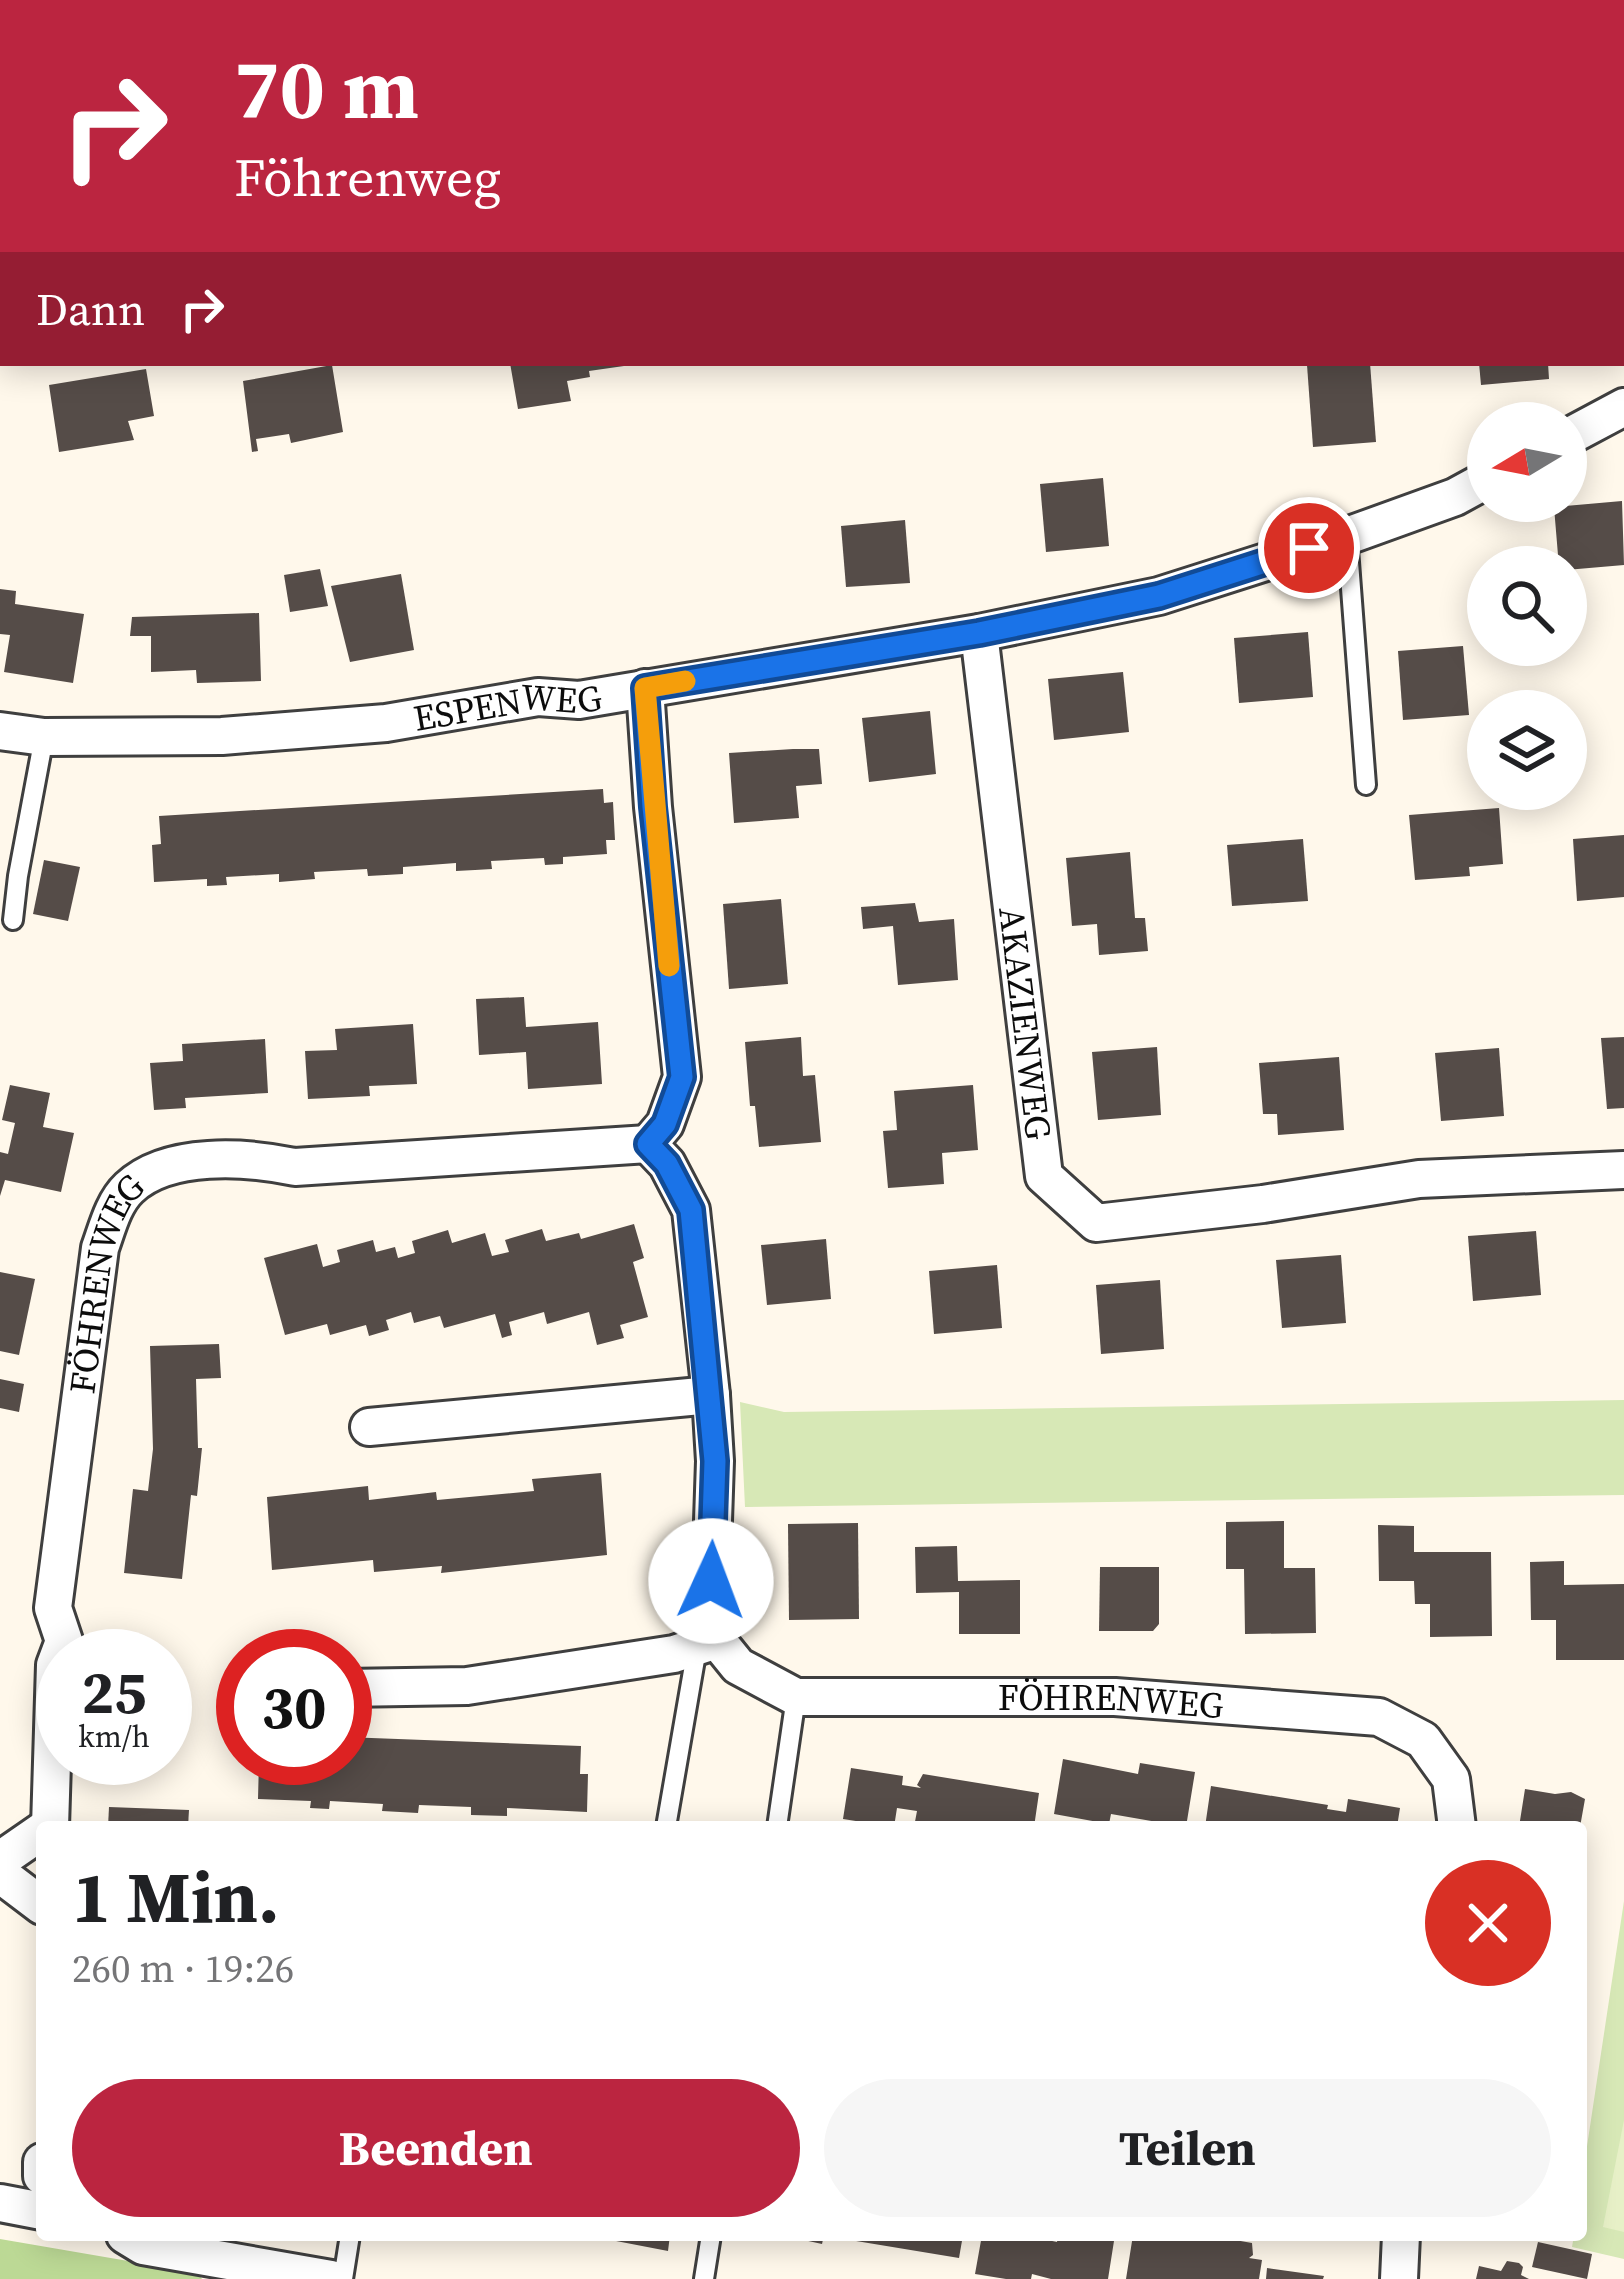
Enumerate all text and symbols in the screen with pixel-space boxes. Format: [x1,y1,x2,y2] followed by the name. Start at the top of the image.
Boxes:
[234,31,419,146] text: 70 m
[36,48,192,204] icon: right
[234,140,501,214] text: Föhrenweg
[169,276,235,342] icon: right
[36,278,145,340] text: Dann
[1467,402,1587,522] north arrow
[1467,402,1587,810] map controls
[1258,497,1360,599] pin
[1276,515,1342,581] icon: arrive
[1467,546,1587,666] button: search
[410,672,606,743] street label: ESPENWEG
[1467,690,1587,810] button: layers
[987,904,1064,1143] street label: AKAZIENWEG
[57,1162,155,1397] street label: FÖHRENWEG
[648,1518,774,1644] position arrow
[216,1629,372,1785] speed limit sign: 30
[81,1651,147,1733] text: 25
[998,1673,1226,1730] street label: FÖHRENWEG
[78,1716,150,1757] text: km/h
[72,1847,280,1946] text: 1 Min.
[1425,1860,1551,1986] button: close
[72,1942,294,1995] text: 260 m · 19:26
[72,2079,800,2217] button: Beenden
[824,2079,1551,2217] button: Teilen

